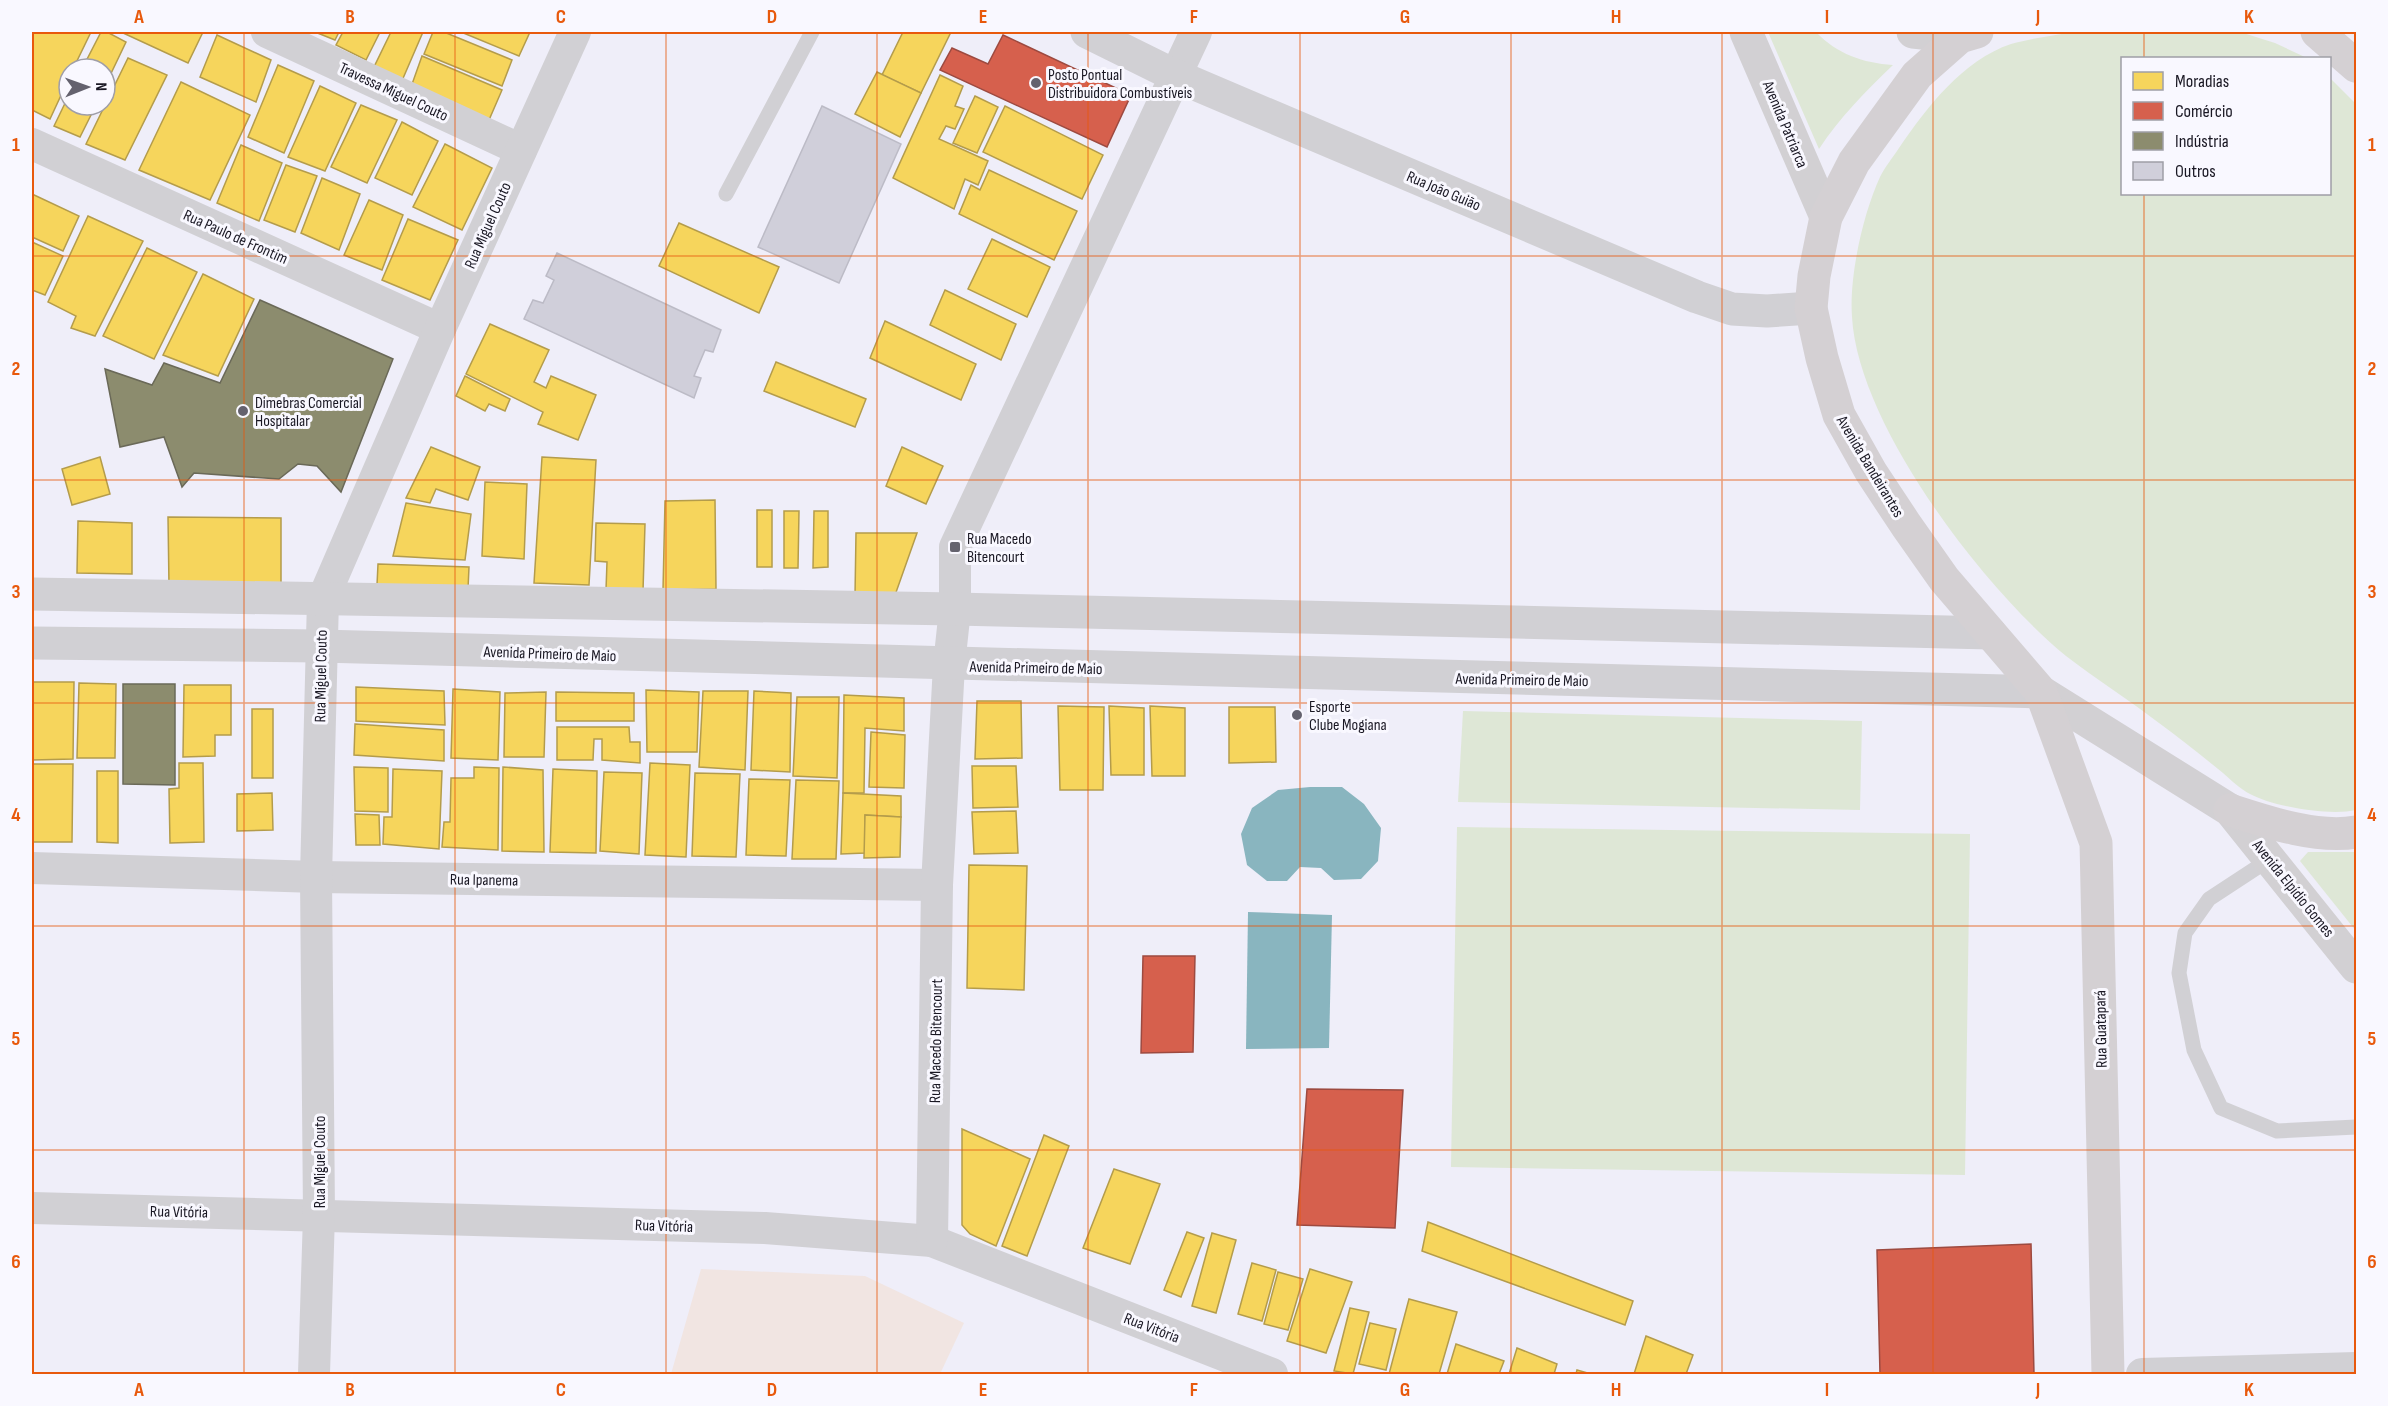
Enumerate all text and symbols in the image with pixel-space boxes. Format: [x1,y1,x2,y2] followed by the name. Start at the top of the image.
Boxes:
[133,5,144,29] text: A
[345,5,355,29] text: B
[556,5,566,29] text: C
[767,5,777,29] text: D
[979,5,987,29] text: E
[1190,5,1198,29] text: F
[1400,5,1410,29] text: G
[1611,5,1621,29] text: H
[1825,5,1829,29] text: I
[2035,5,2040,29] text: J
[2244,5,2254,29] text: K
[57,57,117,117] north arrow
[2121,57,2331,195] legend
[336,59,451,126] street label: Travessa Miguel Couto
[1048,66,1193,103] place label: Posto Pontual Distribuidora Combustíveis
[2175,71,2229,92] text: Moradias
[1029,76,1043,90] marker: Posto Pontual Distribuidora Combustíveis
[1757,77,1811,171] street label: Avenida Patriarca
[91,82,110,91] text: N
[2175,101,2233,122] text: Comércio
[2175,131,2229,152] text: Indústria
[12,133,20,157] text: 1
[2368,133,2376,157] text: 1
[2175,161,2216,182] text: Outros
[1404,167,1483,215] street label: Rua João Guião
[461,179,516,272] street label: Rua Miguel Couto
[180,206,290,269] street label: Rua Paulo de Frontim
[12,357,20,381] text: 2
[2368,357,2376,381] text: 2
[255,394,362,431] place label: Dimebras Comercial Hospitalar
[236,404,250,418] marker: Dimebras Comercial Hospitalar
[1831,412,1908,521] street label: Avenida Bandeirantes
[967,530,1032,567] place label: Rua Macedo Bitencourt
[948,540,962,554] marker: Rua Macedo Bitencourt
[12,580,21,604] text: 3
[2368,580,2377,604] text: 3
[311,630,332,722] street label: Rua Miguel Couto
[482,643,617,666] street label: Avenida Primeiro de Maio
[968,658,1103,679] street label: Avenida Primeiro de Maio
[1454,670,1589,691] street label: Avenida Primeiro de Maio
[1309,698,1387,735] place label: Esporte Clube Mogiana
[1290,708,1304,722] marker: Esporte Clube Mogiana
[11,803,21,827] text: 4
[2367,803,2377,827] text: 4
[2247,836,2338,942] street label: Avenida Elpídio Gomes
[450,870,518,891] street label: Rua Ipanema
[926,978,947,1103] street label: Rua Macedo Bitencourt
[2091,990,2112,1068] street label: Rua Guatapará
[12,1027,21,1051] text: 5
[2368,1027,2377,1051] text: 5
[311,1116,330,1208] street label: Rua Miguel Couto
[150,1202,208,1223] street label: Rua Vitória
[635,1216,693,1237] street label: Rua Vitória
[11,1250,21,1274] text: 6
[2367,1250,2377,1274] text: 6
[1121,1309,1182,1348] street label: Rua Vitória
[133,1378,144,1402] text: A
[345,1378,355,1402] text: B
[556,1378,566,1402] text: C
[767,1378,777,1402] text: D
[979,1378,987,1402] text: E
[1190,1378,1198,1402] text: F
[1400,1378,1410,1402] text: G
[1611,1378,1621,1402] text: H
[1825,1378,1829,1402] text: I
[2035,1378,2040,1402] text: J
[2244,1378,2254,1402] text: K

